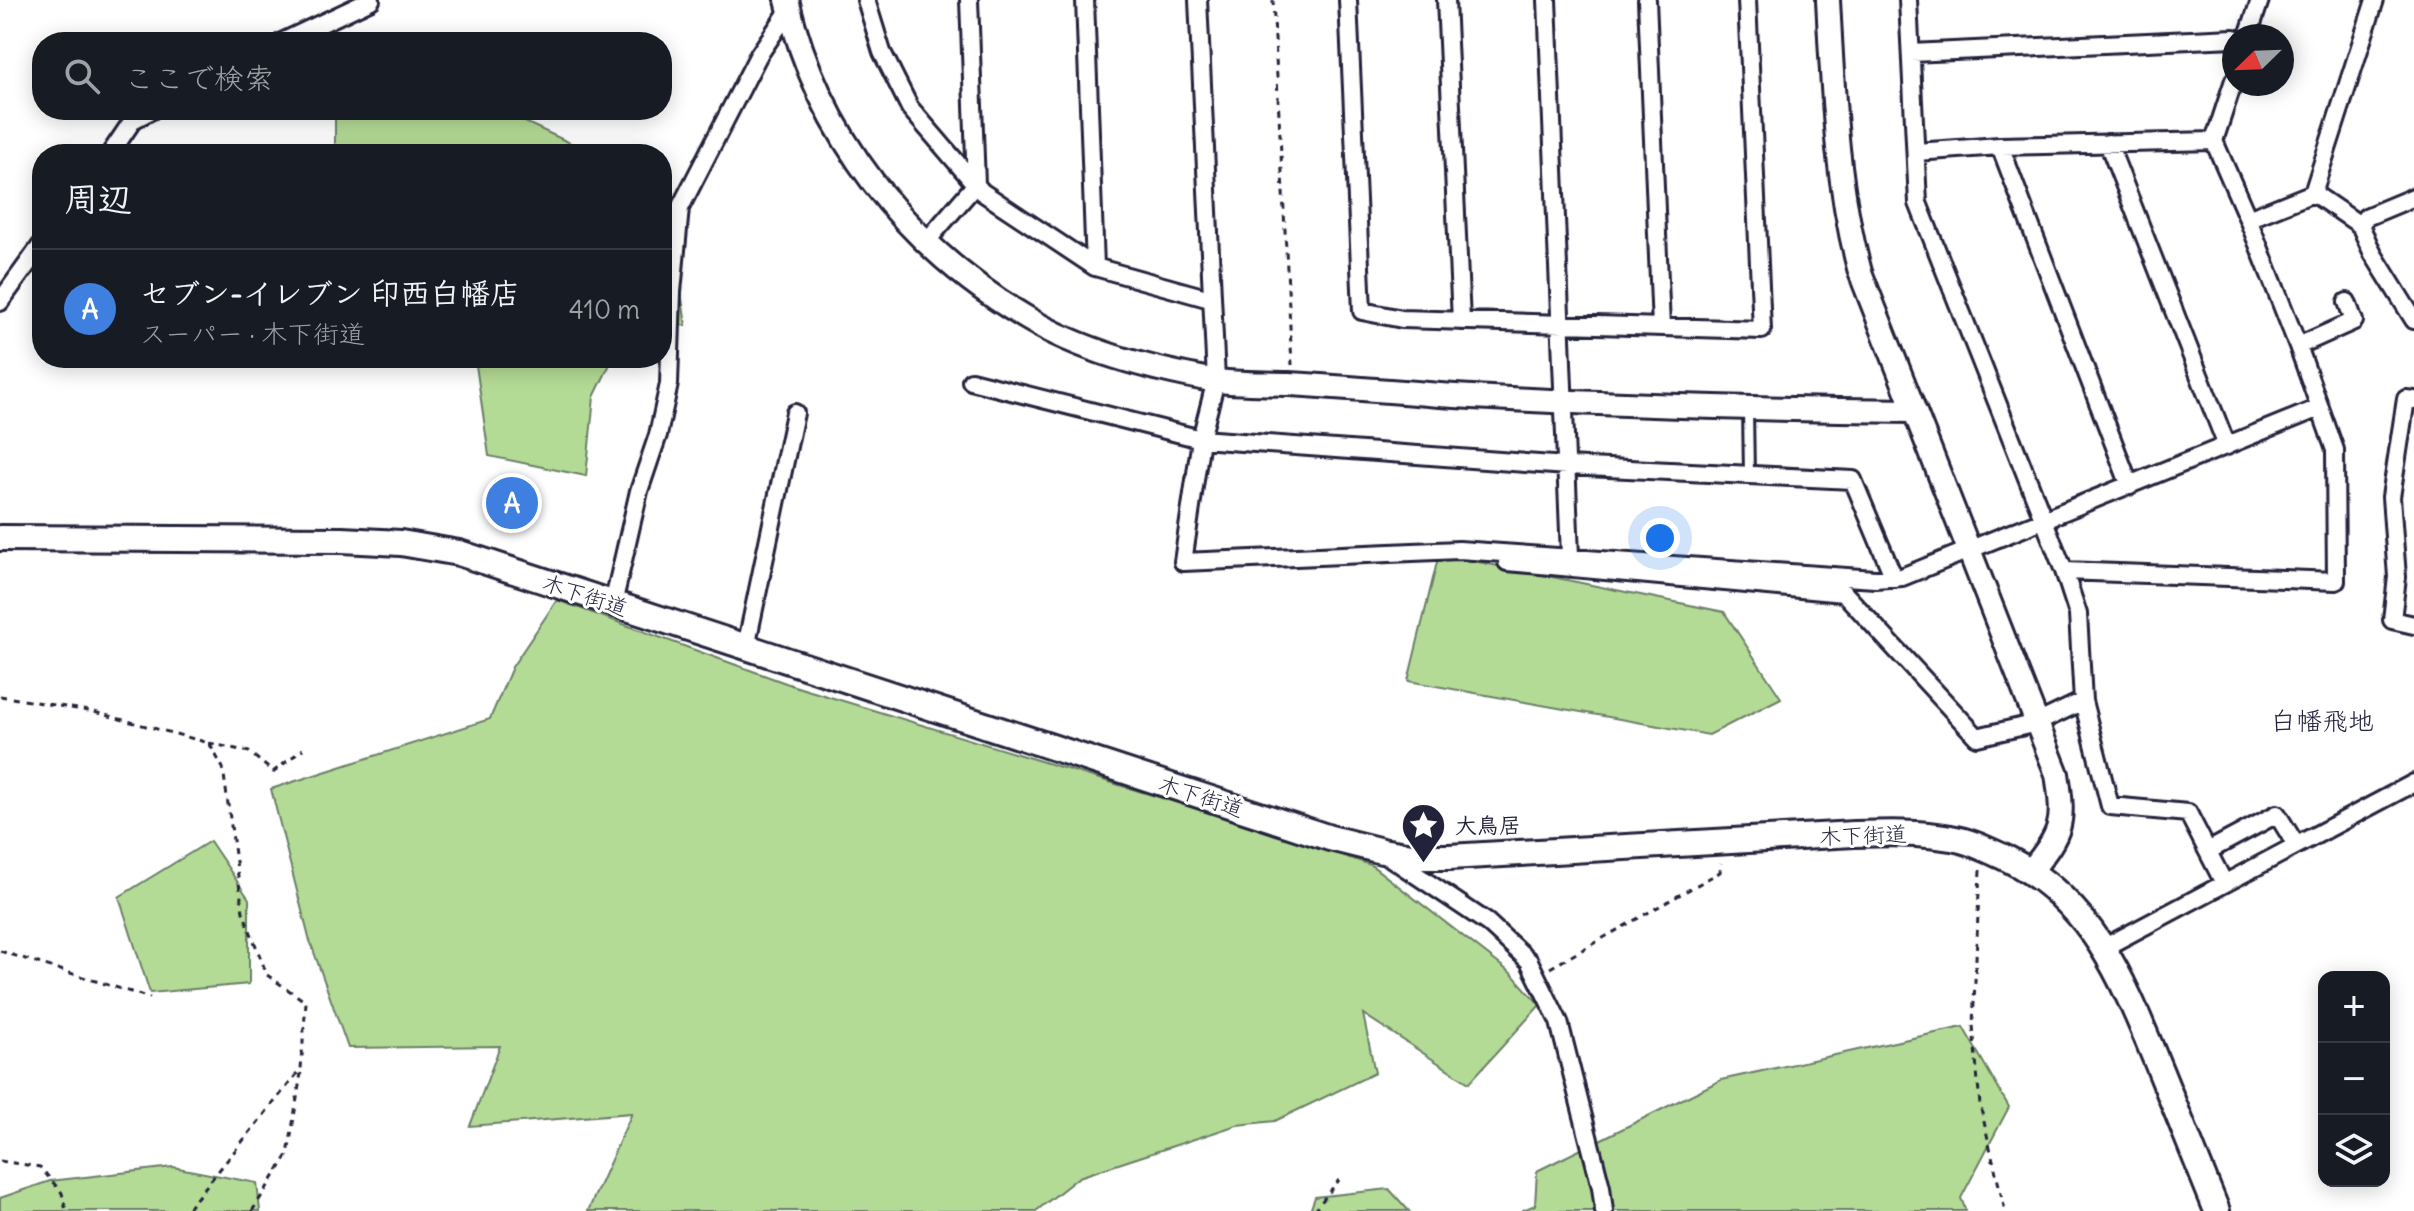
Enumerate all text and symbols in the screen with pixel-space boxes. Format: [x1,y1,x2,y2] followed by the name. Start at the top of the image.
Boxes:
[2222,24,2294,96] north arrow
[32,32,672,120] search box
[60,54,104,98] icon: search
[124,59,274,97] text: ここで検索
[64,177,132,220] text: 周辺
[140,274,520,312] text: セブン-イレブン 印西白幡店
[82,293,98,326] text: A
[569,293,640,326] text: 410 m
[140,317,365,350] text: スーパー · 木下街道
[486,473,538,533] pin: A
[1640,518,1680,558] your location
[539,568,631,622] street label: 木下街道
[2270,704,2374,737] district label: 白幡飛地
[1155,769,1247,823] street label: 木下街道
[1400,801,1448,864] place icon: 大鳥居
[1455,811,1521,839] place label: 大鳥居
[1819,819,1907,851] street label: 木下街道
[2318,971,2390,1187] map controls
[2318,971,2390,1043] button: +
[2318,1043,2390,1115] button: −
[2318,1115,2390,1187] button: layers

